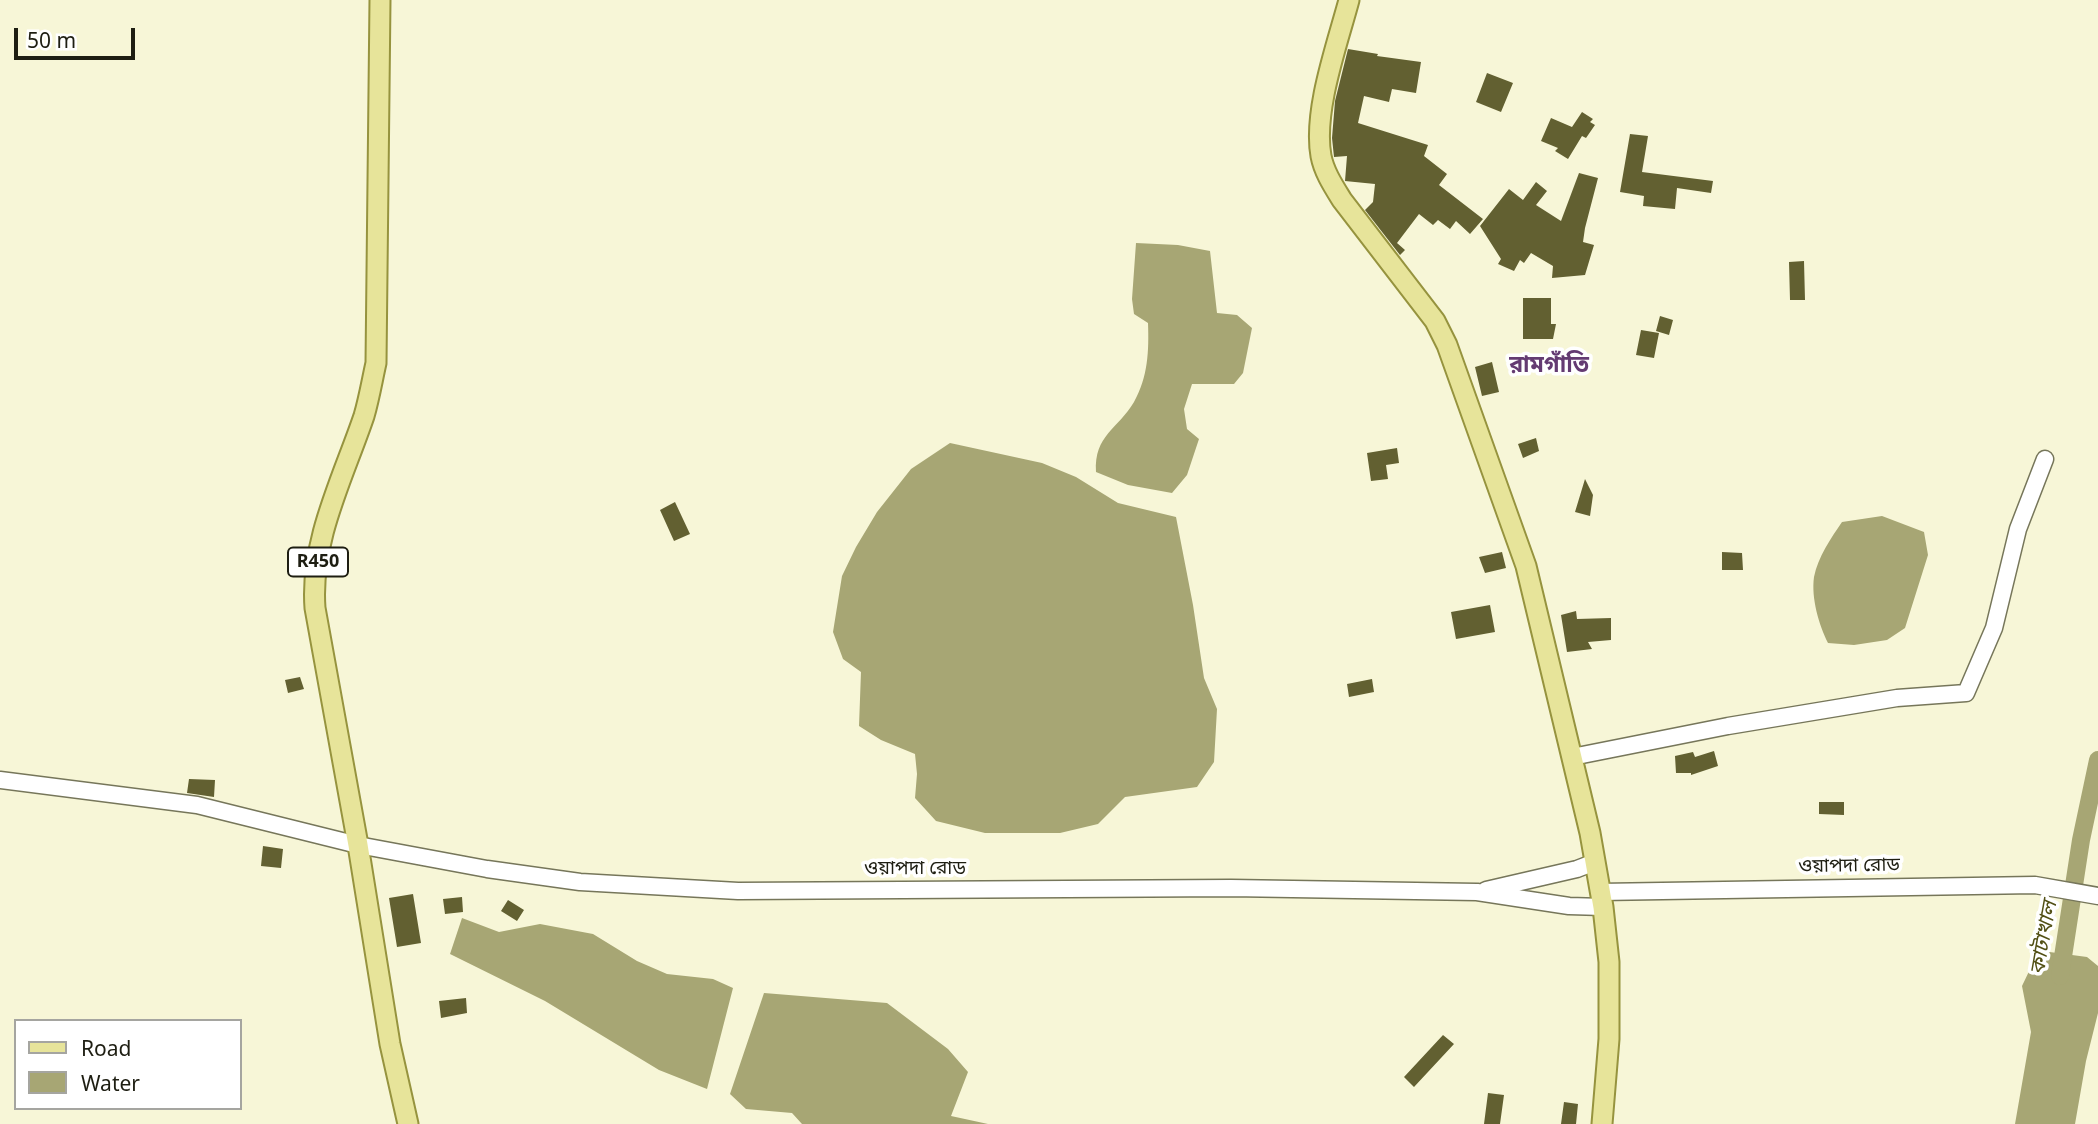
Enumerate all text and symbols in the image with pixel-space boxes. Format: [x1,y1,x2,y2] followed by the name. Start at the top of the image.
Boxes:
[18,14,138,58] scale bar
[27,26,76,54] text: 50 m
[1509,351,1589,379] district label: রামগাঁতি
[288,548,348,576] road number: R450
[1798,854,1900,878] street label: ওয়াপদা রোড
[864,858,966,880] street label: ওয়াপদা রোড
[2025,899,2063,977] water label: কাটাখাল
[14,1019,242,1110] legend
[81,1034,131,1062] text: Road
[81,1069,140,1097] text: Water

